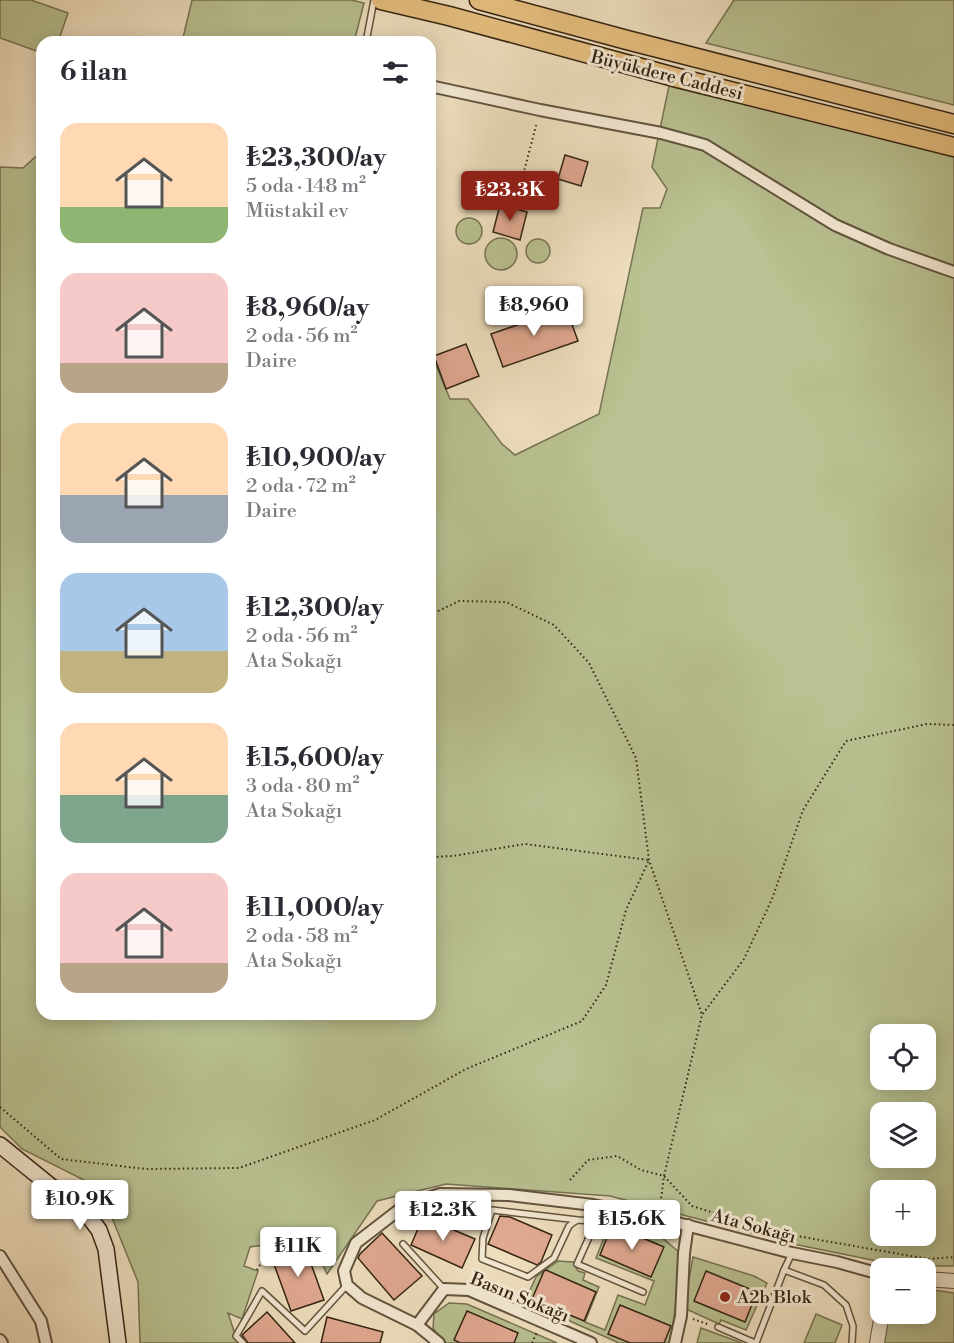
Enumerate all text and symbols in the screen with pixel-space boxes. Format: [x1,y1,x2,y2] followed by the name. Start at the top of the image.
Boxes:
[587,45,745,106] street label: Büyükdere Caddesi
[60,56,127,88] text: 6 ilan
[379,56,412,89] icon: filters
[246,142,386,174] text: ₺23,300/ay
[108,147,180,219] icon: home
[461,171,559,222] pin: ₺23.3K
[246,174,366,199] text: 5 oda · 148 m²
[475,178,545,203] text: ₺23.3K
[246,199,349,224] text: Müstakil ev
[485,286,583,337] pin: ₺8,960
[246,292,369,324] text: ₺8,960/ay
[499,293,569,318] text: ₺8,960
[108,297,180,369] icon: home
[246,324,358,349] text: 2 oda · 56 m²
[246,349,297,374] text: Daire
[246,442,386,474] text: ₺10,900/ay
[108,447,180,519] icon: home
[246,474,356,499] text: 2 oda · 72 m²
[246,499,297,524] text: Daire
[246,592,384,624] text: ₺12,300/ay
[108,597,180,669] icon: home
[246,624,358,649] text: 2 oda · 56 m²
[246,649,342,674] text: Ata Sokağı
[246,742,384,774] text: ₺15,600/ay
[108,747,180,819] icon: home
[246,774,360,799] text: 3 oda · 80 m²
[246,799,342,824] text: Ata Sokağı
[246,892,384,924] text: ₺11,000/ay
[108,897,180,969] icon: home
[246,924,358,949] text: 2 oda · 58 m²
[246,949,342,974] text: Ata Sokağı
[870,1024,936,1324] map controls
[870,1024,936,1090] button: locate
[870,1102,936,1168] button: layers
[31,1180,129,1231] pin: ₺10.9K
[870,1180,936,1246] button: +
[45,1187,115,1212] text: ₺10.9K
[394,1191,492,1242] pin: ₺12.3K
[409,1198,477,1223] text: ₺12.3K
[583,1200,681,1251] pin: ₺15.6K
[708,1204,799,1249] street label: Ata Sokağı
[598,1207,666,1232] text: ₺15.6K
[262,1227,334,1278] pin: ₺11K
[274,1234,322,1259] text: ₺11K
[870,1258,936,1324] button: −
[466,1267,573,1328] street label: Basın Sokağı
[736,1286,813,1309] place label: A2b Blok
[718,1290,732,1304] marker: A2b Blok

